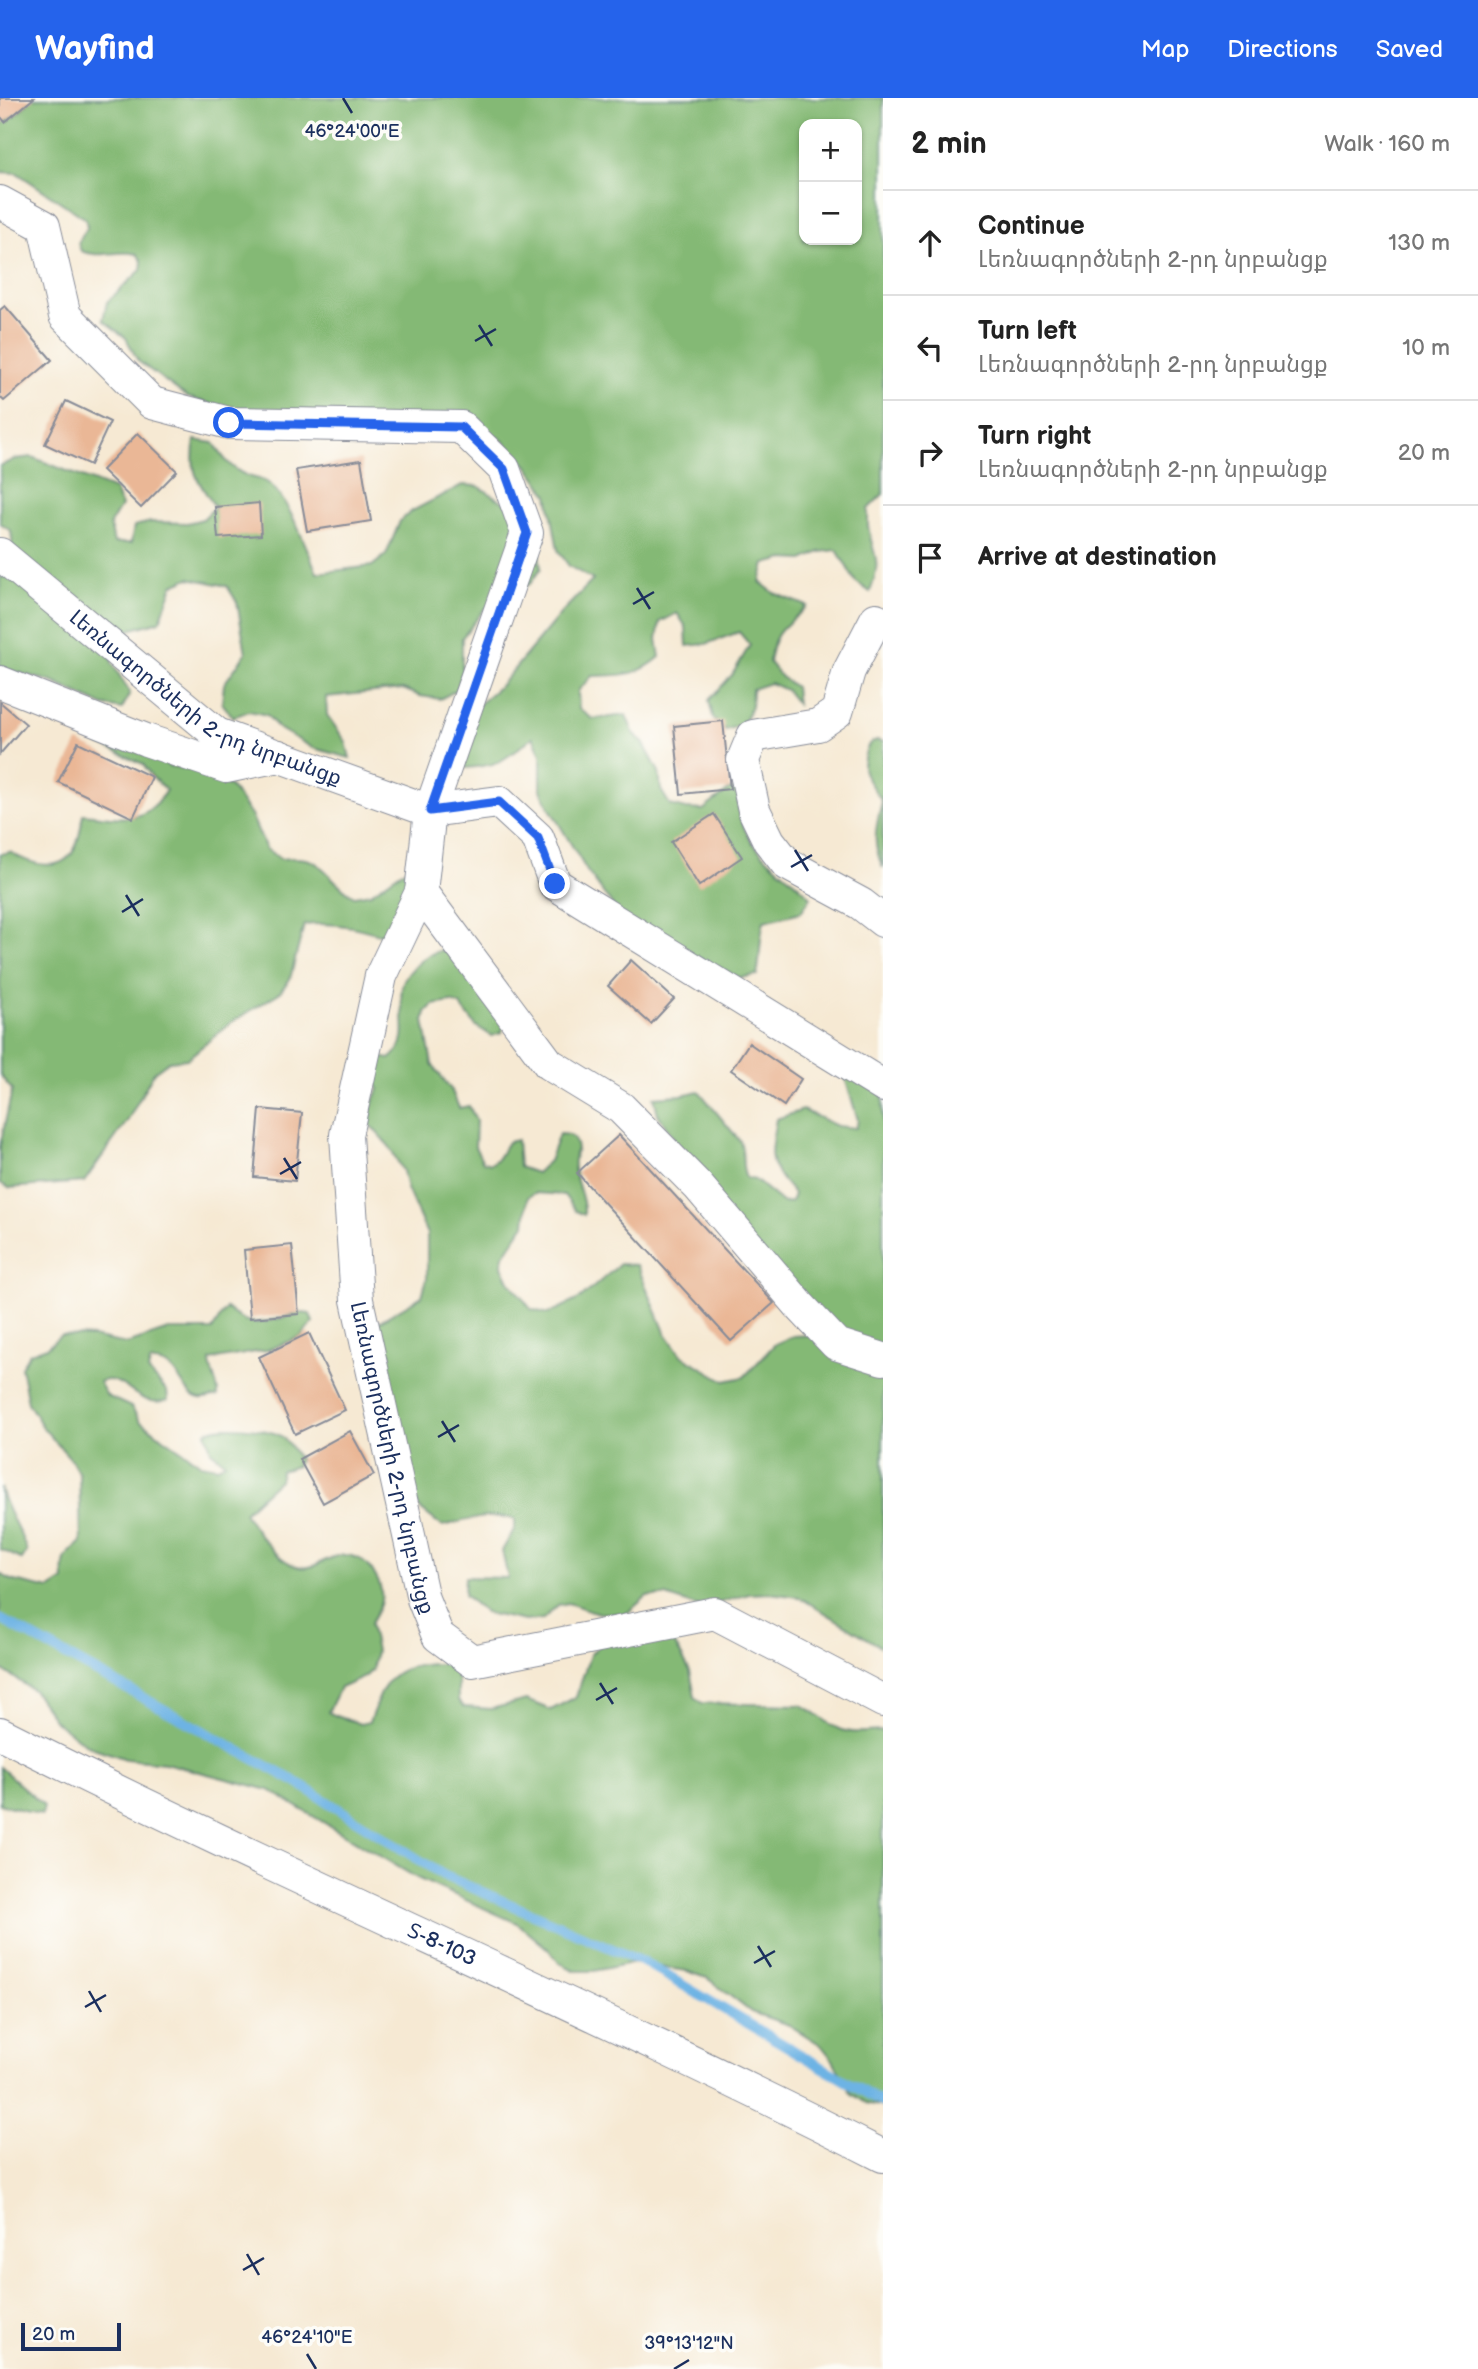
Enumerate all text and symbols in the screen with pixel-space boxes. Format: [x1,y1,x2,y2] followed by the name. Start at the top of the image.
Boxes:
[35,29,154,69] text: Wayfind
[1141,35,1189,64] text: Map
[1227,35,1338,64] text: Directions
[1376,35,1443,64] text: Saved
[799,119,862,245] map controls
[799,119,862,182] button: +
[304,121,400,142] text: 46°24'00"E
[911,126,987,162] text: 2 min
[1324,130,1450,158] text: Walk · 160 m
[799,182,862,245] button: −
[978,211,1085,242] text: Continue
[911,224,949,262] icon: ahead
[1388,229,1450,257] text: 130 m
[978,246,1328,274] text: Լեռնագործների 2-րդ նրբանցք
[978,316,1077,347] text: Turn left
[911,329,949,367] icon: left
[1402,334,1450,362] text: 10 m
[978,351,1328,379] text: Լեռնագործների 2-րդ նրբանցք
[213,407,244,438] route start
[978,421,1091,452] text: Turn right
[911,434,949,472] icon: right
[1398,439,1450,467] text: 20 m
[978,456,1328,484] text: Լեռնագործների 2-րդ նրբանցք
[911,539,949,577] icon: arrive
[978,542,1217,573] text: Arrive at destination
[65,605,345,791] street label: Լեռնագործների 2-րդ նրբանցք
[539,868,570,899] route end
[345,1299,440,1618] street label: Լեռնագործների 2-րդ նրբանցք
[404,1918,480,1971] street label: Տ-8-103
[21,2320,121,2352] scale bar
[32,2323,75,2346] text: 20 m
[261,2327,353,2348] text: 46°24'10"E
[644,2333,734,2354] text: 39°13'12"N

